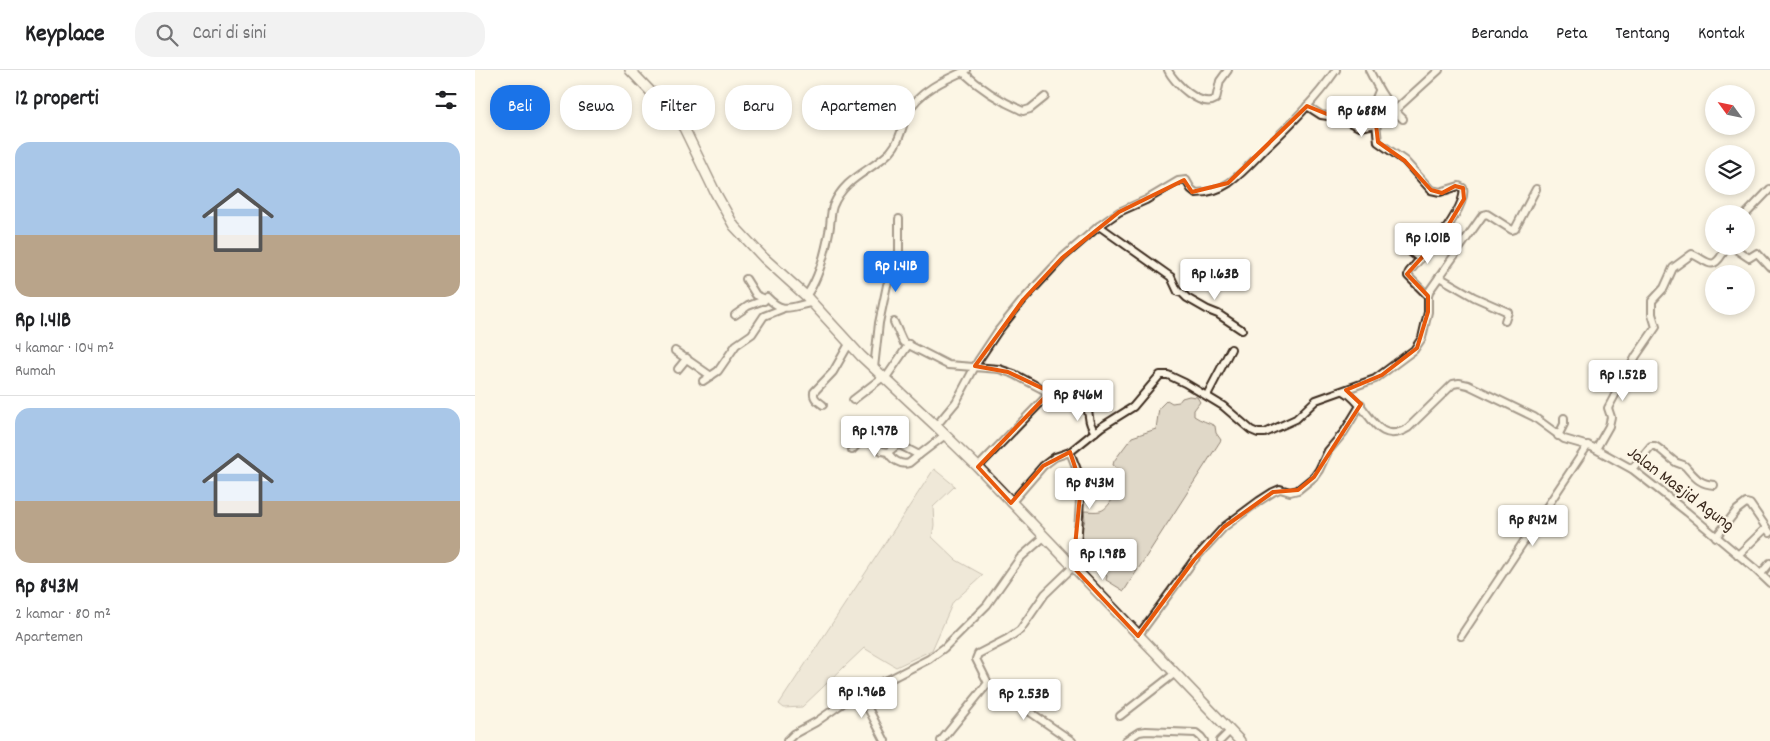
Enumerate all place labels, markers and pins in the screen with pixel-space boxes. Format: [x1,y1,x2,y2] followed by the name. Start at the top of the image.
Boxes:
[1316,96,1408,138] pin: Rp 688M
[1376,222,1480,265] pin: Rp 1.01B
[844,250,948,293] pin: Rp 1.41B
[1163,258,1267,301] pin: Rp 1.63B
[1571,360,1675,402] pin: Rp 1.52B
[1032,380,1124,422] pin: Rp 846M
[823,416,927,458] pin: Rp 1.97B
[1044,468,1136,510] pin: Rp 843M
[1487,504,1579,547] pin: Rp 842M
[1051,538,1155,581] pin: Rp 1.98B
[810,676,914,719] pin: Rp 1.96B
[972,678,1076,721] pin: Rp 2.53B

